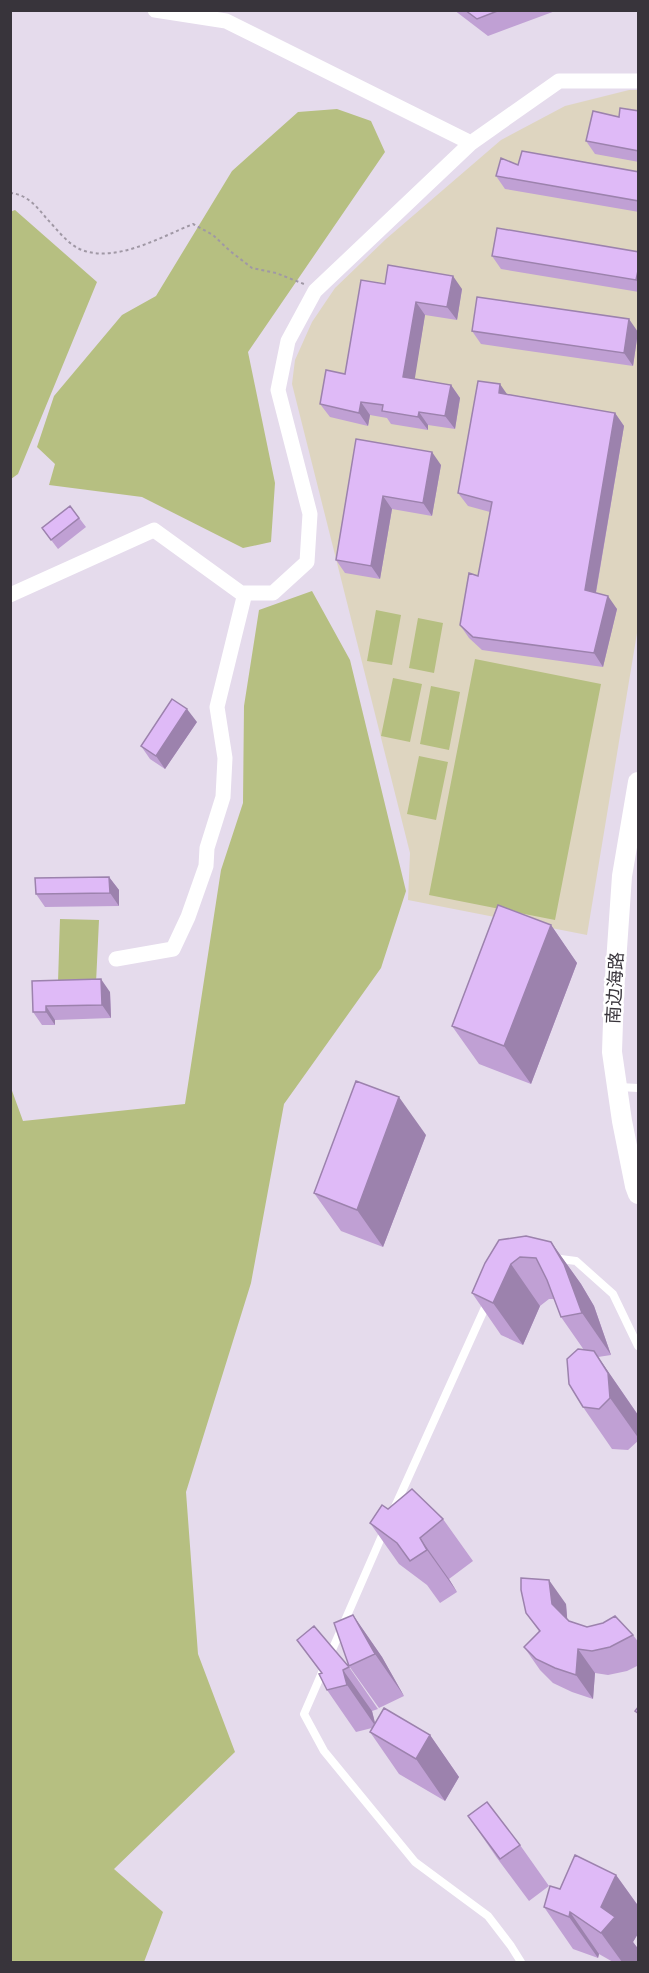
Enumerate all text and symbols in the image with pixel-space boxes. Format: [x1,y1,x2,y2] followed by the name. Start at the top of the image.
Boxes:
[602,951,628,1025] street label: 南边海路

